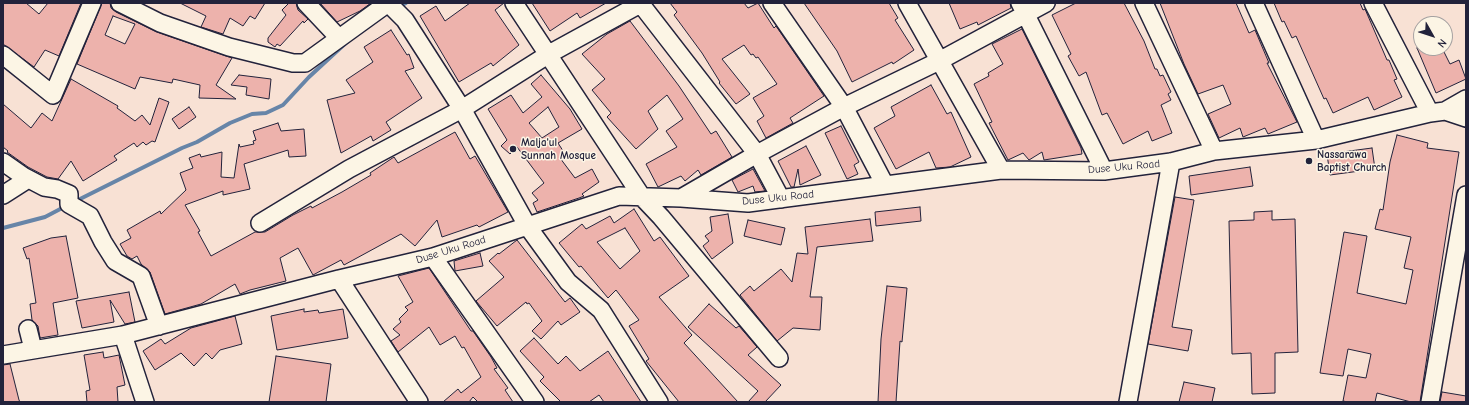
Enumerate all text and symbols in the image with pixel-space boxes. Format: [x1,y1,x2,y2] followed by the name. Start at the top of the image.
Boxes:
[1413,16,1453,56] north arrow
[1435,36,1449,50] text: N
[521,136,596,162] place label: Malja'ul Sunnah Mosque
[508,144,518,154] marker: Malja'ul Sunnah Mosque
[1317,148,1387,174] place label: Nassarawa Baptist Church
[1304,156,1314,166] marker: Nassarawa Baptist Church
[1087,157,1161,177] street label: Duse Uku Road
[741,188,815,208] street label: Duse Uku Road
[415,233,487,267] street label: Duse Uku Road

